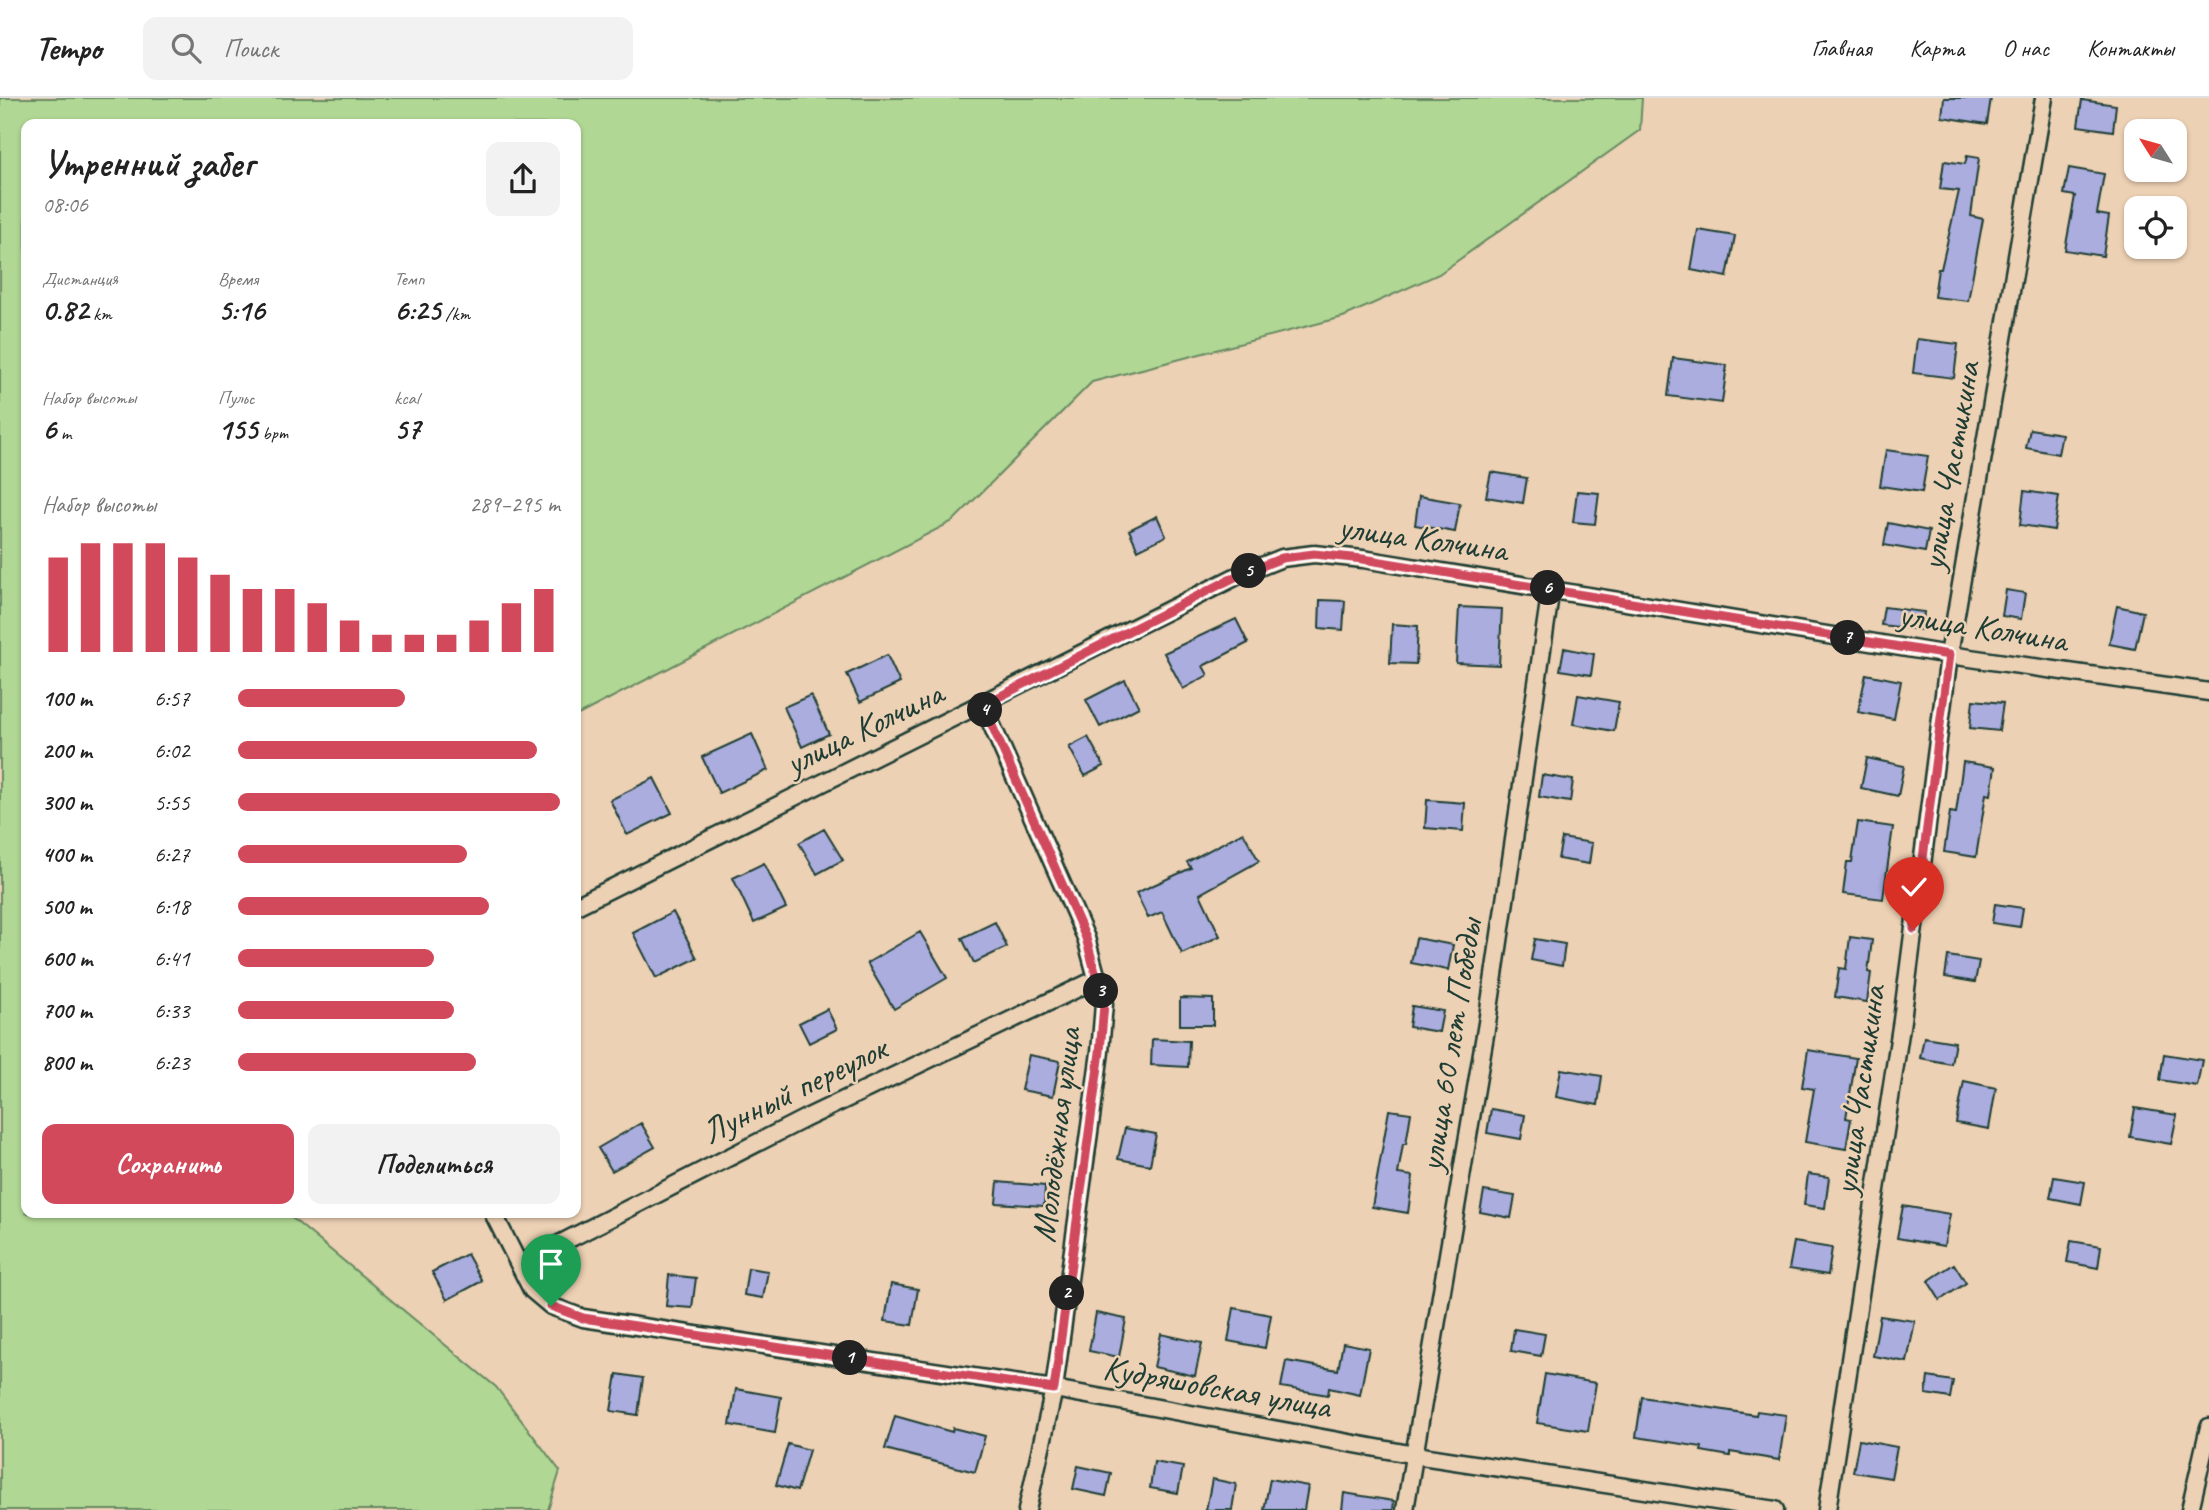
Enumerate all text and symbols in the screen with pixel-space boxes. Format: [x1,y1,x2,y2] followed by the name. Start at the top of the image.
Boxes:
[143,17,633,80] search box
[35,27,101,69] text: Tempo
[167,29,205,67] icon: search
[223,32,278,65] text: Поиск
[1811,33,1872,63] text: Главная
[1910,33,1964,63] text: Карта
[2002,33,2049,63] text: О нас
[2087,33,2174,63] text: Контакты
[2124,119,2188,182] north arrow
[2124,119,2187,259] map controls
[42,140,254,187] text: Утренний забег
[486,142,560,216] button: share
[42,190,88,219] text: 08:06
[2124,196,2187,259] button: locate
[42,267,118,291] text: Дистанция
[218,267,258,291] text: Время
[394,267,425,291] text: Темп
[42,291,88,329] text: 0.82
[218,291,265,329] text: 5:16
[394,291,441,329] text: 6:25
[88,302,112,326] text: km
[441,302,470,326] text: /km
[1909,356,1991,576] street label: улица Частикина
[42,386,136,410] text: Набор высоты
[218,386,255,410] text: Пульс
[394,386,419,410] text: kcal
[42,410,56,448] text: 6
[218,410,258,448] text: 155
[394,410,420,448] text: 57
[56,421,71,445] text: m
[258,421,288,445] text: bpm
[42,490,156,519] text: Набор высоты
[469,490,560,519] text: 289–295 m
[1334,504,1513,572] street label: улица Колчина
[1232,554,1266,588] pin: 5
[1244,558,1253,582] text: 5
[1530,570,1566,606] pin: 6
[1543,575,1552,599] text: 6
[1894,591,2073,663] street label: улица Колчина
[1830,620,1866,656] pin: 7
[1843,625,1852,649] text: 7
[776,669,953,786] street label: улица Колчина
[42,684,92,713] text: 100 m
[154,684,190,713] text: 6:57
[968,692,1002,728] pin: 4
[980,697,989,721] text: 4
[42,736,92,765] text: 200 m
[154,736,190,765] text: 6:02
[42,788,92,817] text: 300 m
[154,788,190,817] text: 5:55
[42,840,92,869] text: 400 m
[154,840,190,869] text: 6:27
[1884,857,1944,929] pin
[1895,868,1933,906] icon: check
[42,892,91,921] text: 500 m
[154,892,190,921] text: 6:18
[1408,913,1493,1177] street label: улица 60 лет Победы
[42,944,92,973] text: 600 m
[154,944,190,973] text: 6:41
[1084,974,1118,1008] pin: 3
[1096,978,1105,1002] text: 3
[1822,980,1896,1199] street label: улица Частикина
[42,996,92,1025] text: 700 m
[154,996,190,1025] text: 6:33
[1021,1023,1092,1245] street label: Молодёжная улица
[694,1025,897,1154] street label: Лунный переулок
[42,1048,92,1077] text: 800 m
[154,1048,190,1077] text: 6:23
[42,1124,294,1204] button: Сохранить
[308,1124,560,1204] button: Поделиться
[521,1234,581,1306] pin
[532,1245,570,1283] icon: arrive
[1050,1276,1084,1310] pin: 2
[1062,1280,1071,1304] text: 2
[832,1340,868,1376] pin: 1
[845,1345,854,1369] text: 1
[1100,1345,1336,1429] street label: Кудряшовская улица

